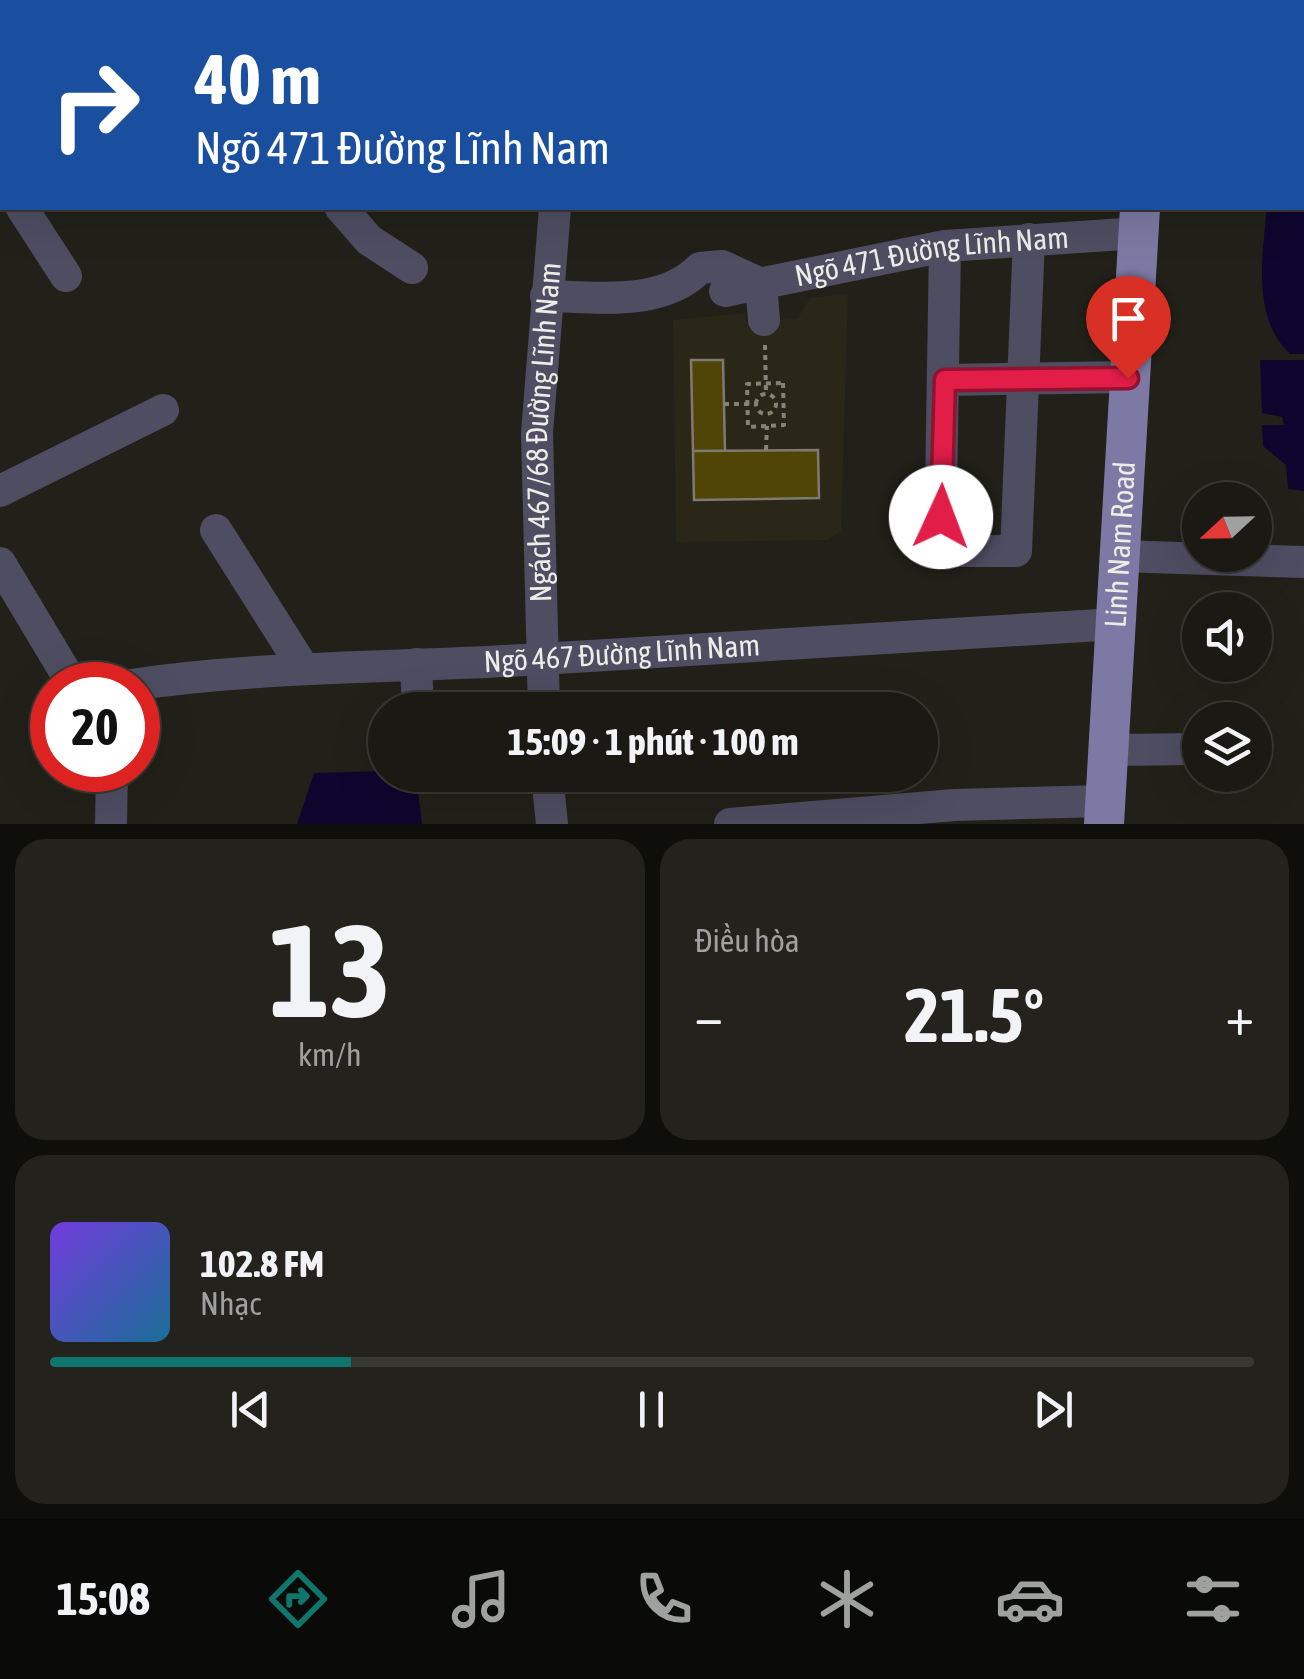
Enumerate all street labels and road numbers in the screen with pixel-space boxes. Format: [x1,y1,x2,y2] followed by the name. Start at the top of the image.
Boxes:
[792,220,1070,292] street label: Ngõ 471 Đường Lĩnh Nam
[519,261,567,603] street label: Ngách 467/68 Đường Lĩnh Nam
[1098,460,1141,629] street label: Linh Nam Road
[483,627,761,678] street label: Ngõ 467 Đường Lĩnh Nam

